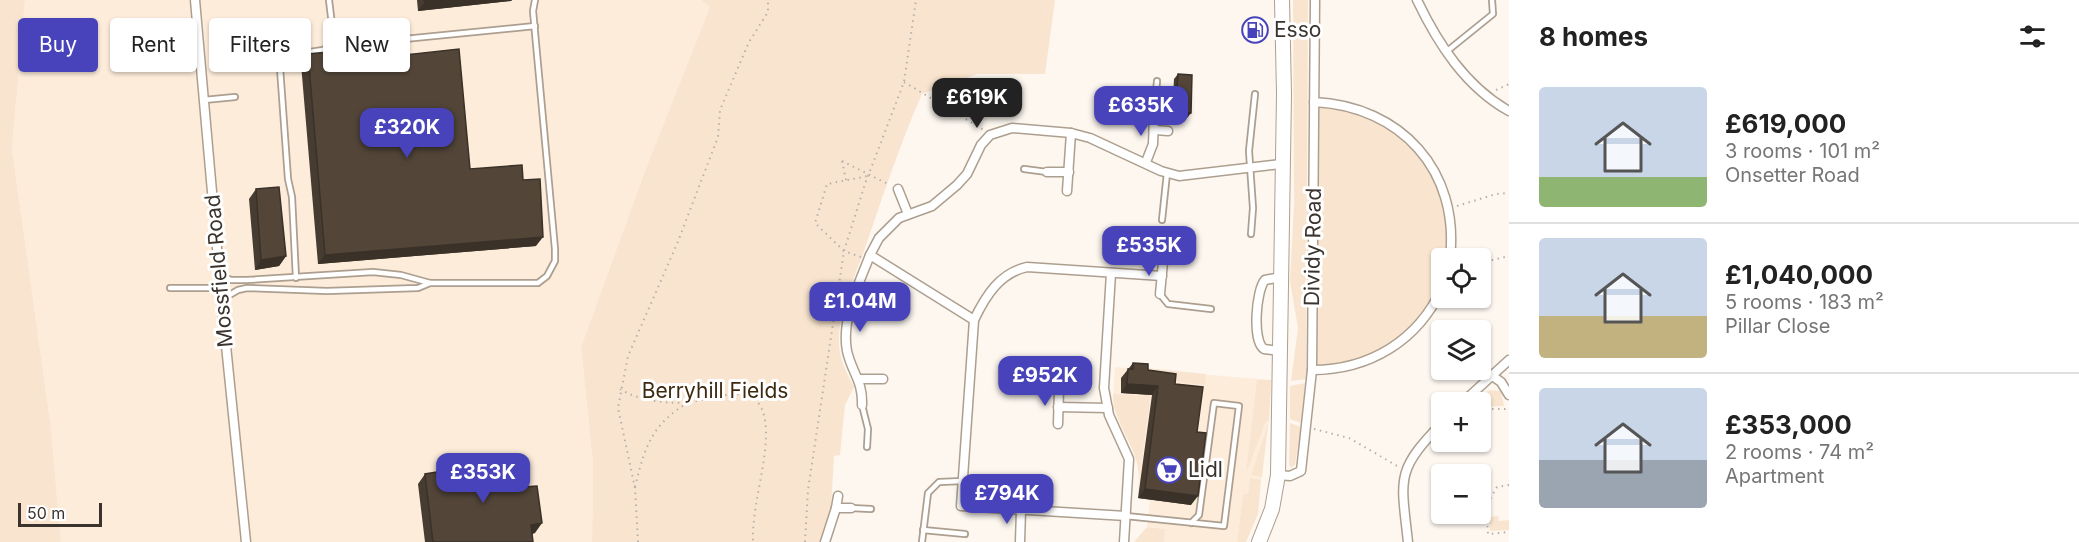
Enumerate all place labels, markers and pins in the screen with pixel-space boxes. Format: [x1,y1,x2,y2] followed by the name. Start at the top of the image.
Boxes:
[1240,15,1270,45] fuel station icon: Esso
[1274,17,1321,42] place label: Esso
[935,78,1019,129] pin: £619K
[1099,86,1183,137] pin: £635K
[365,108,449,159] pin: £320K
[1107,226,1191,277] pin: £535K
[811,282,909,333] pin: £1.04M
[1003,356,1087,407] pin: £952K
[441,453,525,504] pin: £353K
[1154,455,1184,485] supermarket icon: Lidl
[1188,457,1223,482] place label: Lidl
[965,474,1049,525] pin: £794K

